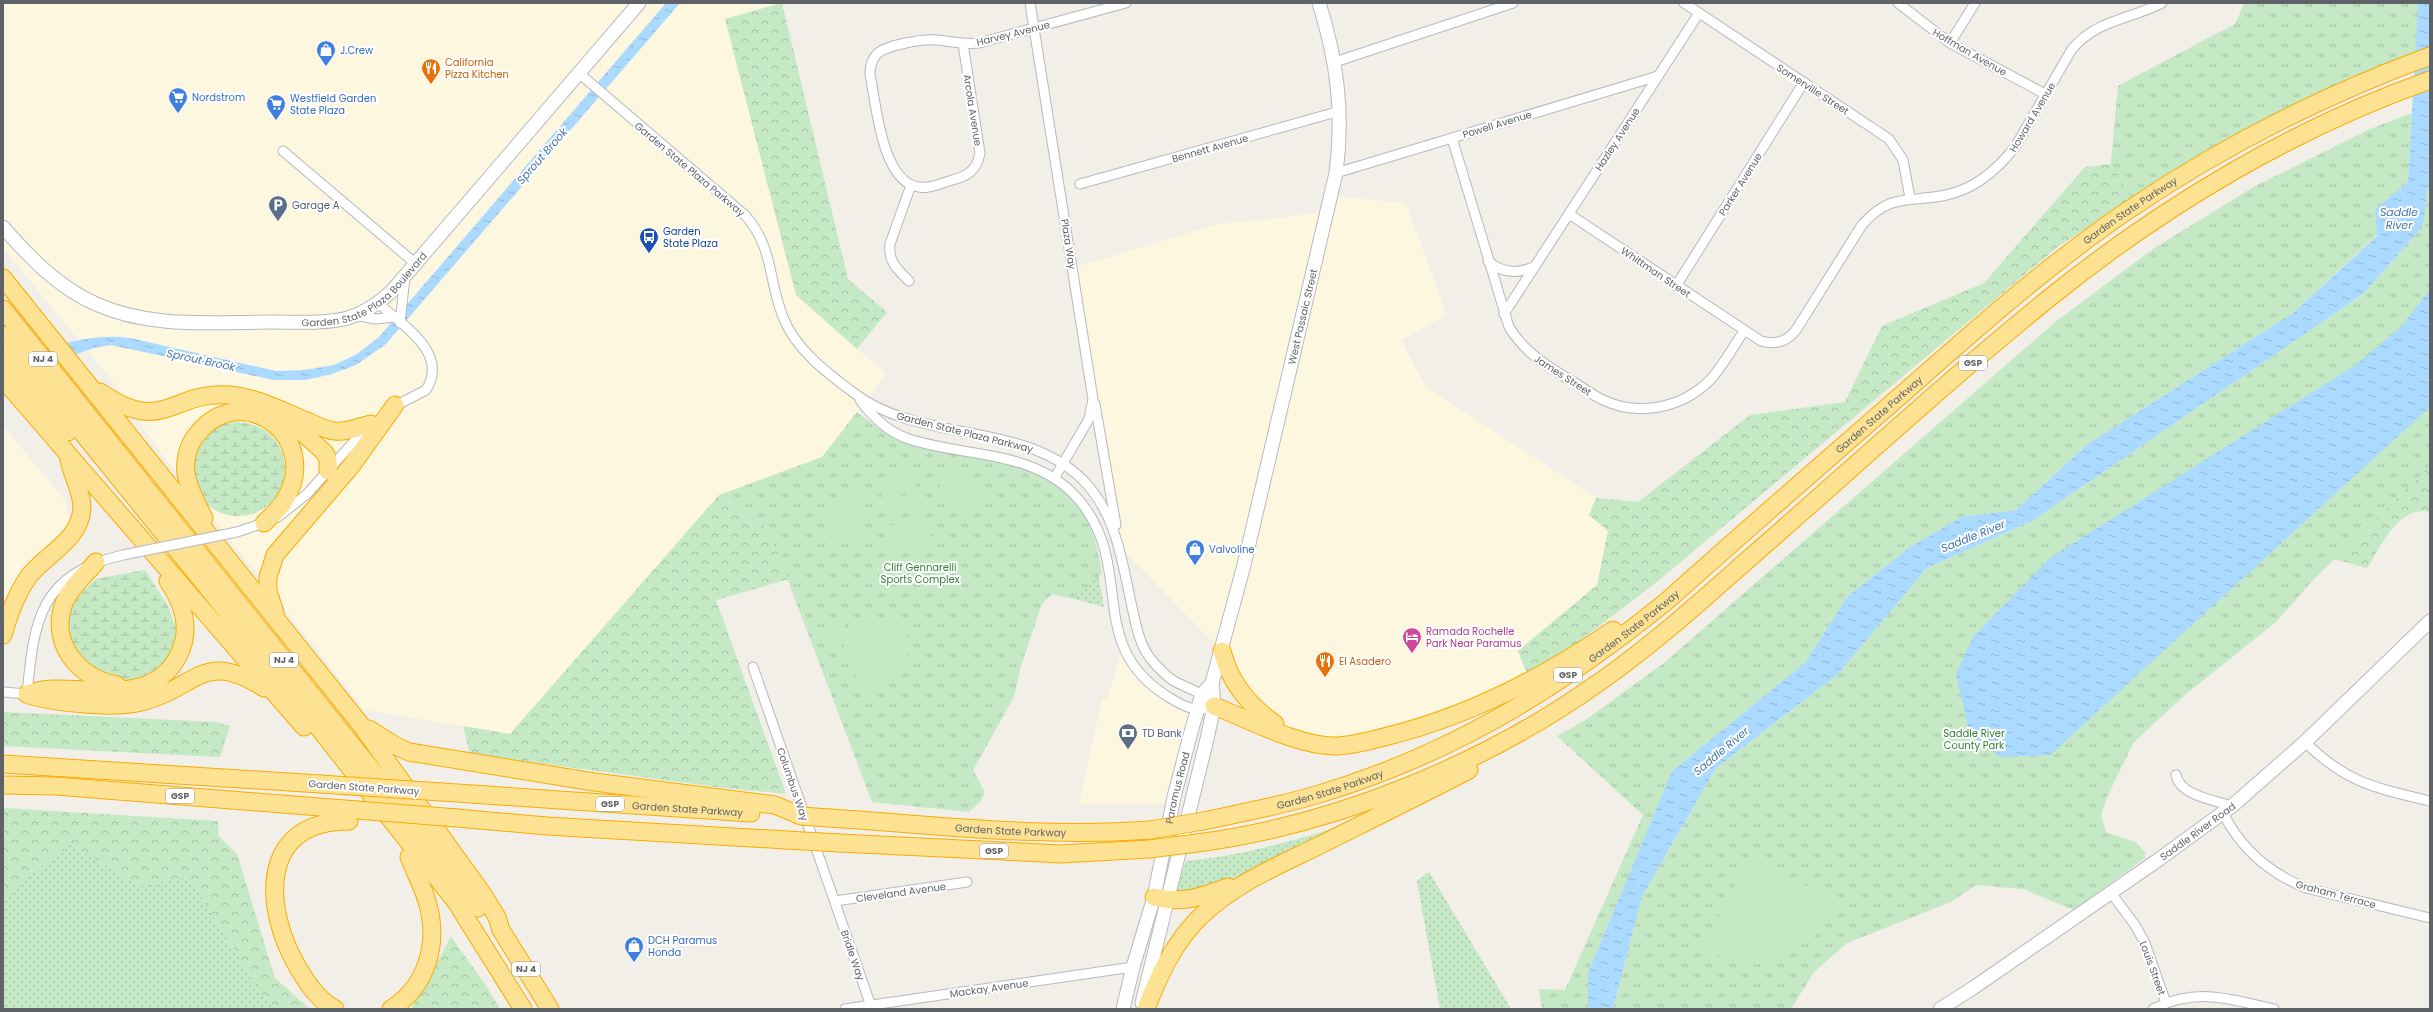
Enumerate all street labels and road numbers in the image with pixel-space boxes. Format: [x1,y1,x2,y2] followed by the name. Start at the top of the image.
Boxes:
[975,17,1051,50] street label: Harvey Avenue
[1930,25,2010,80] street label: Hoffman Avenue
[1774,60,1852,119] street label: Somerville Street
[959,73,986,147] street label: Arcola Avenue
[2006,80,2059,155] street label: Howard Avenue
[1591,105,1644,174] street label: Hazley Avenue
[1461,107,1534,142] street label: Powell Avenue
[631,119,748,220] street label: Garden State Plaza Parkway
[1170,130,1250,167] street label: Bennett Avenue
[1715,150,1766,219] street label: Parker Avenue
[2080,173,2181,248] street label: Garden State Parkway
[1057,218,1080,271] street label: Plaza Way
[1618,243,1694,302] street label: Whittman Street
[301,249,430,330] street label: Garden State Plaza Boulevard
[1284,267,1321,366] street label: West Passaic Street
[1531,351,1595,400] street label: James Street
[29,352,57,366] road number: NJ 4
[1959,356,1987,370] road number: GSP
[1832,372,1926,457] street label: Garden State Parkway
[895,408,1035,457] street label: Garden State Plaza Parkway
[1585,586,1683,666] street label: Garden State Parkway
[270,653,298,667] road number: NJ 4
[1554,668,1582,682] road number: GSP
[773,746,812,823] street label: Columbus Way
[1162,750,1194,825] street label: Paramus Road
[1275,766,1386,813] street label: Garden State Parkway
[308,776,420,799] street label: Garden State Parkway
[166,789,194,803] road number: GSP
[596,797,624,811] road number: GSP
[631,798,744,820] street label: Garden State Parkway
[2157,799,2239,864] street label: Saddle River Road
[954,820,1067,840] street label: Garden State Parkway
[980,844,1008,858] road number: GSP
[2294,877,2378,912] street label: Graham Terrace
[855,879,947,906] street label: Cleveland Avenue
[837,928,868,983] street label: Bridle Way
[2136,939,2169,998] street label: Louis Street
[512,962,540,976] road number: NJ 4
[949,976,1029,1001] street label: Mackay Avenue

